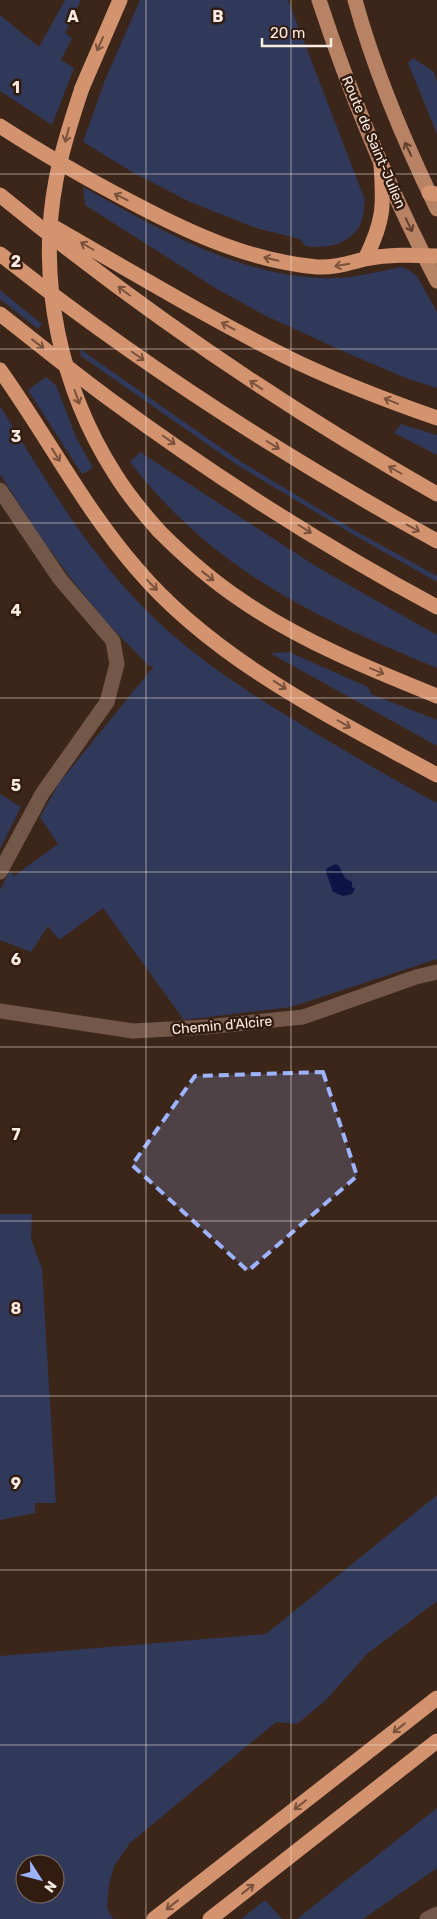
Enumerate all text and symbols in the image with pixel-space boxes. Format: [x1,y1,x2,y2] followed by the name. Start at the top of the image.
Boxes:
[67,7,79,26] text: A
[212,7,224,26] text: B
[262,15,331,47] scale bar
[270,24,305,42] text: 20 m
[95,36,105,51] one-way arrow
[338,73,409,211] street label: Route de Saint-Julien
[12,78,20,97] text: 1
[62,126,71,142] one-way arrow
[403,142,412,157] one-way arrow
[114,192,129,202] one-way arrow
[405,217,414,232] one-way arrow
[80,240,94,250] one-way arrow
[11,252,21,271] text: 2
[263,254,279,263] one-way arrow
[335,260,351,270] one-way arrow
[117,286,131,296] one-way arrow
[221,321,236,330] one-way arrow
[32,338,45,349] one-way arrow
[131,351,145,361] one-way arrow
[249,380,263,390] one-way arrow
[73,389,82,404] one-way arrow
[384,396,399,406] one-way arrow
[11,427,21,446] text: 3
[162,435,176,445] one-way arrow
[266,441,280,451] one-way arrow
[51,447,61,461] one-way arrow
[388,464,402,474] one-way arrow
[298,524,312,535] one-way arrow
[405,524,420,533] one-way arrow
[201,570,214,581] one-way arrow
[146,579,158,592] one-way arrow
[11,601,22,620] text: 4
[369,666,384,676] one-way arrow
[272,681,286,691] one-way arrow
[337,719,351,729] one-way arrow
[11,776,21,795] text: 5
[11,950,21,969] text: 6
[171,1013,273,1038] street label: Chemin d'Alcire
[11,1125,21,1144] text: 7
[11,1299,22,1318] text: 8
[11,1474,21,1493] text: 9
[392,1722,405,1733] one-way arrow
[294,1800,307,1811] one-way arrow
[15,1854,65,1904] north arrow
[40,1877,60,1895] text: N
[241,1884,255,1894] one-way arrow
[165,1900,178,1911] one-way arrow

